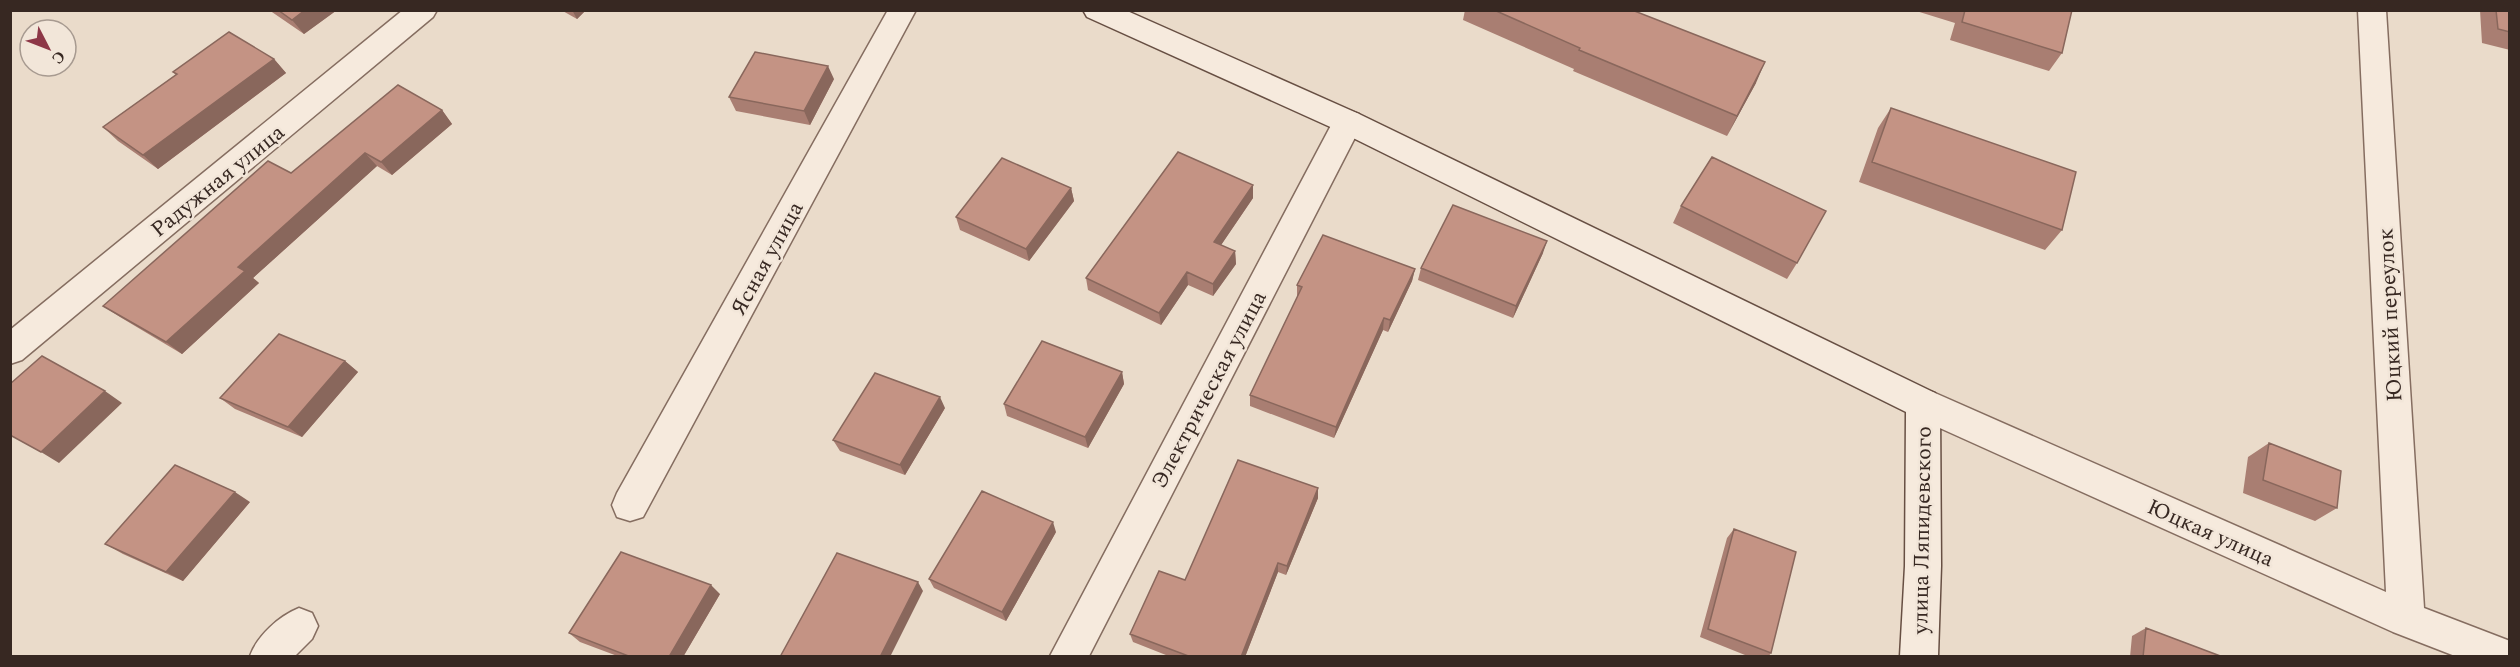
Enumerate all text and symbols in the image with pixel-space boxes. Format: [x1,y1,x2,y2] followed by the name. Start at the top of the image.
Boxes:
[18,18,78,78] north arrow
[46,45,71,70] text: С
[144,117,292,246] street label: Радужная улица
[722,195,812,322] street label: Ясная улица
[2369,227,2412,403] street label: Юцкий переулок
[1143,285,1276,494] street label: Электрическая улица
[1904,426,1941,635] street label: улица Ляпидевского
[2142,491,2279,576] street label: Юцкая улица

